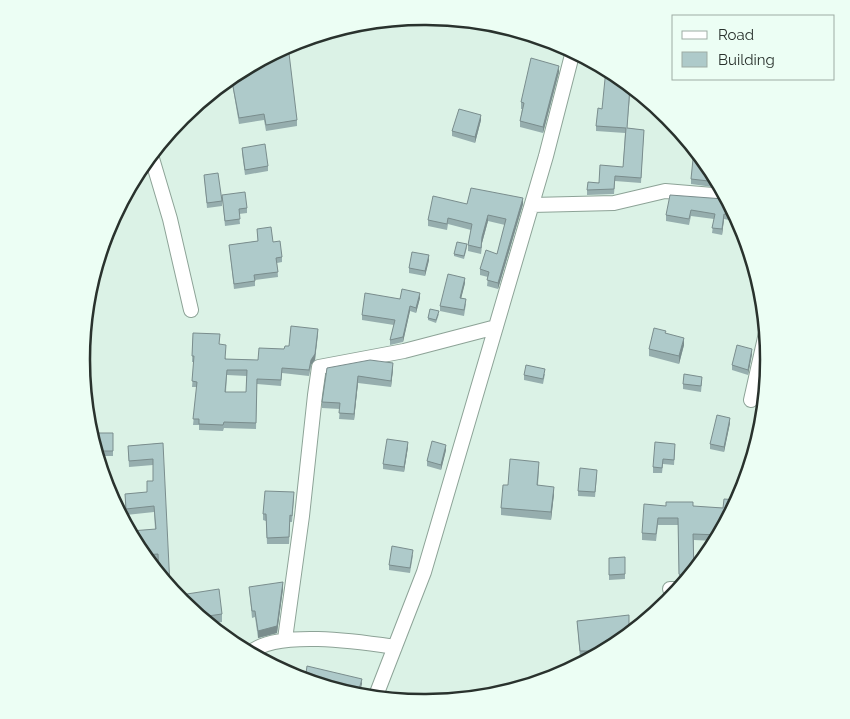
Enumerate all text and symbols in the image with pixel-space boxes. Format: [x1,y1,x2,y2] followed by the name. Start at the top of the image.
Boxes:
[672,15,835,80] legend
[718,26,754,44] text: Road
[718,51,775,69] text: Building

